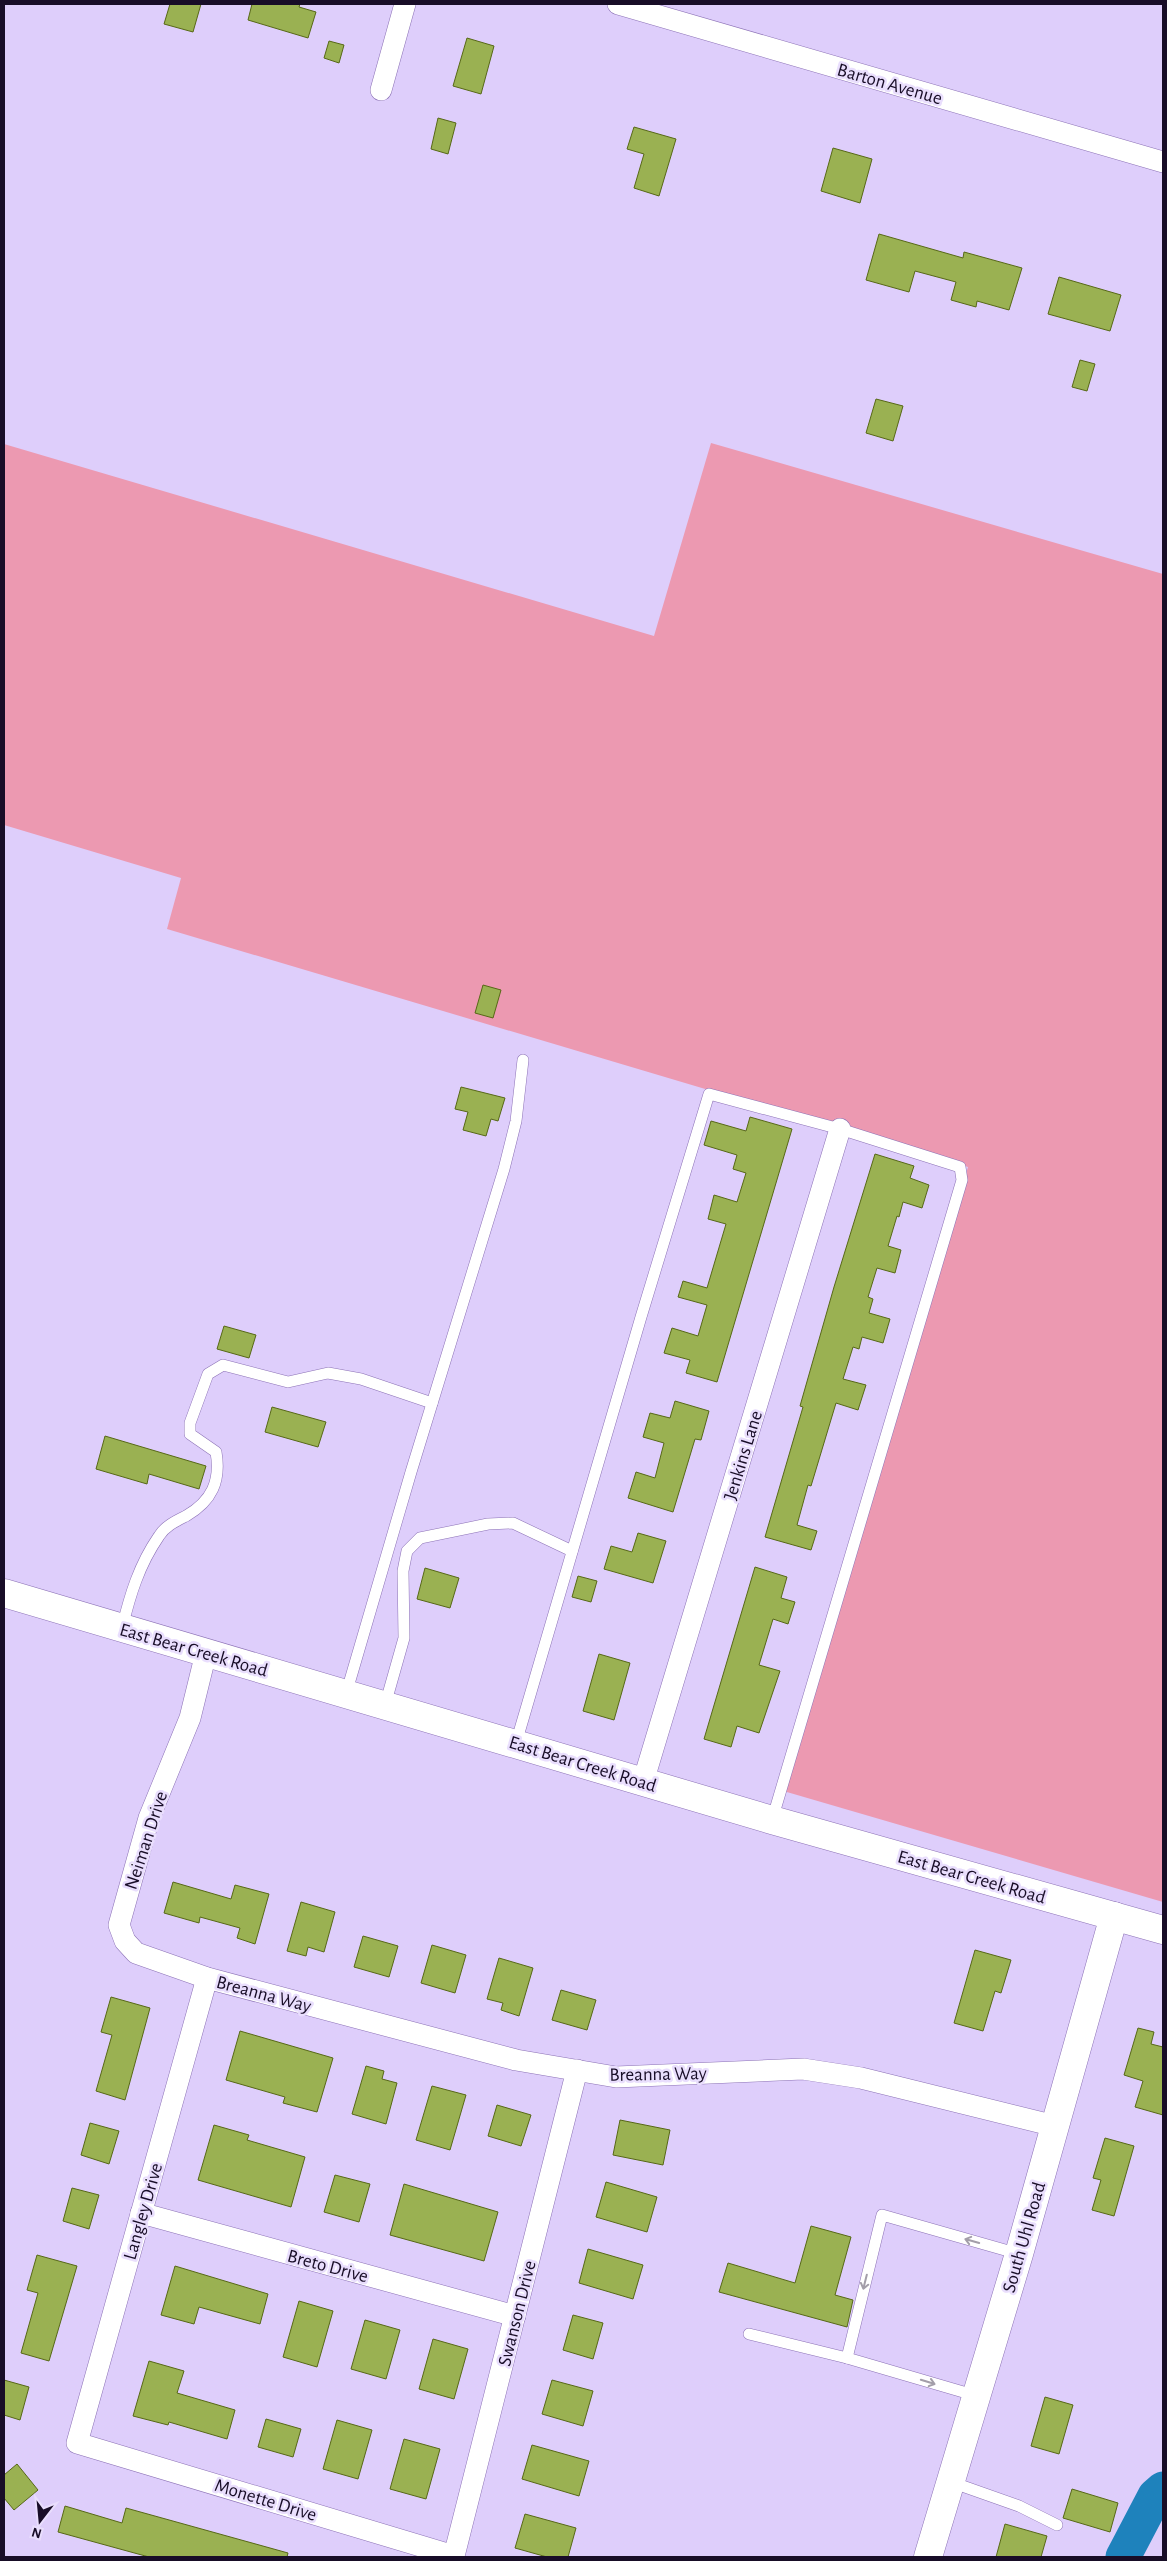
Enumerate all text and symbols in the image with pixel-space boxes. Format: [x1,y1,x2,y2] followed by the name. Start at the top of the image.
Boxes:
[835,60,944,108] street label: Barton Avenue
[721,1408,766,1502] street label: Jenkins Lane
[117,1620,270,1681] street label: East Bear Creek Road
[507,1733,659,1796] street label: East Bear Creek Road
[122,1789,171,1892] street label: Neiman Drive
[895,1847,1048,1908] street label: East Bear Creek Road
[214,1973,313,2016] street label: Breanna Way
[609,2064,707,2085] street label: Breanna Way
[121,2161,166,2262] street label: Langley Drive
[1000,2180,1049,2295] street label: South Uhl Road
[965,2235,981,2245] one-way arrow
[285,2247,370,2286] street label: Breto Drive
[495,2259,540,2368] street label: Swanson Drive
[860,2273,869,2289] one-way arrow
[919,2377,935,2387] one-way arrow
[212,2476,319,2525] street label: Monette Drive
[15,2496,65,2546] north arrow
[30,2524,43,2541] text: N

